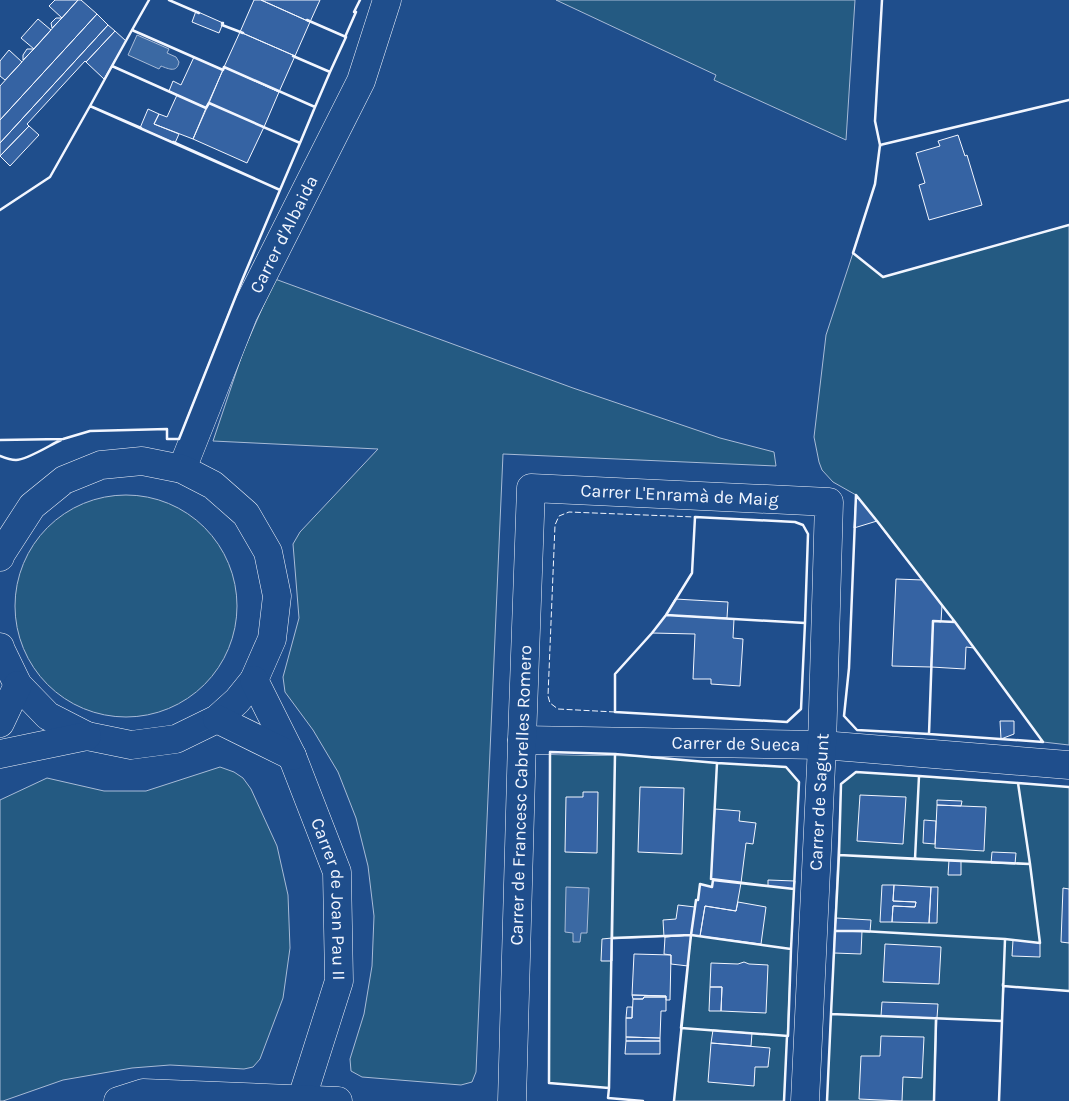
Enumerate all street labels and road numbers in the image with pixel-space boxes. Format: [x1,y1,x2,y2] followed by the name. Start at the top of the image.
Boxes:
[245,172,323,297] street label: Carrer d'Albaida
[580,479,779,511] street label: Carrer L'Enramà de Maig
[505,645,536,946] street label: Carrer de Francesc Cabrelles Romero
[672,731,800,756] street label: Carrer de Sueca
[804,732,834,871] street label: Carrer de Sagunt
[306,815,350,981] street label: Carrer de Joan Pau II

